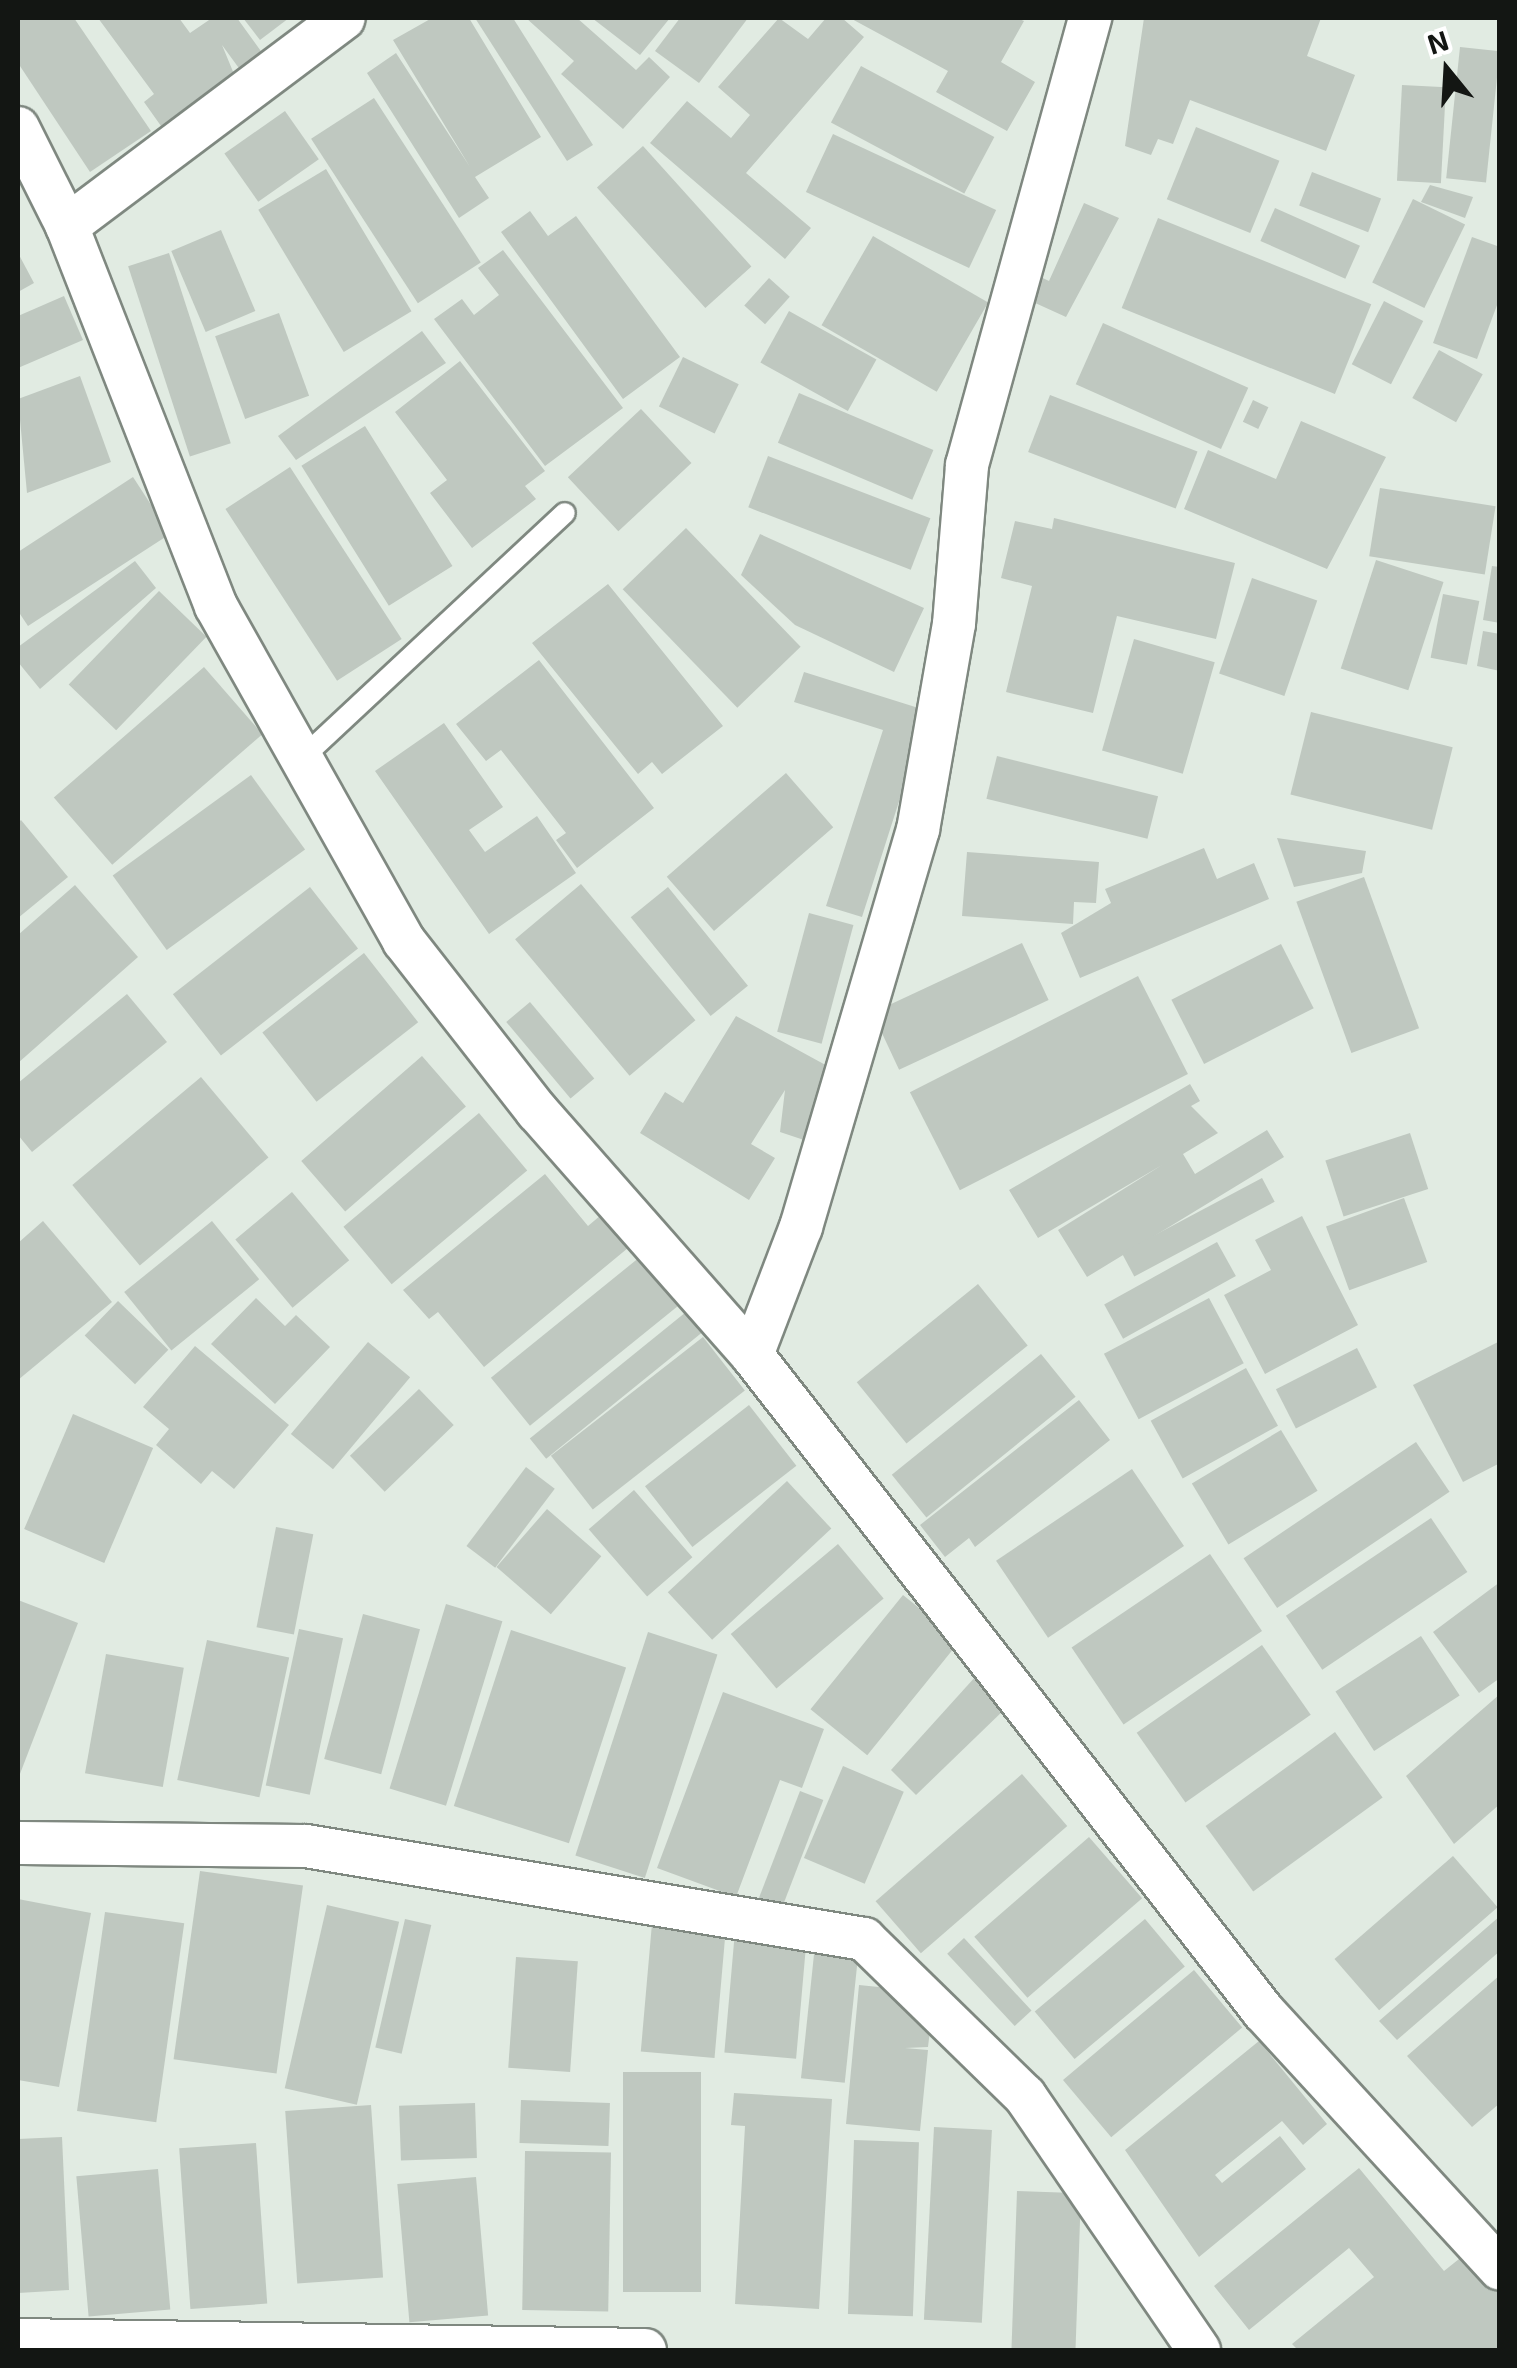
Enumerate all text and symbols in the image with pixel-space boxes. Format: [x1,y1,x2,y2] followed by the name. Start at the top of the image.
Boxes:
[1397,20,1497,120] north arrow
[1423,22,1453,61] text: N

